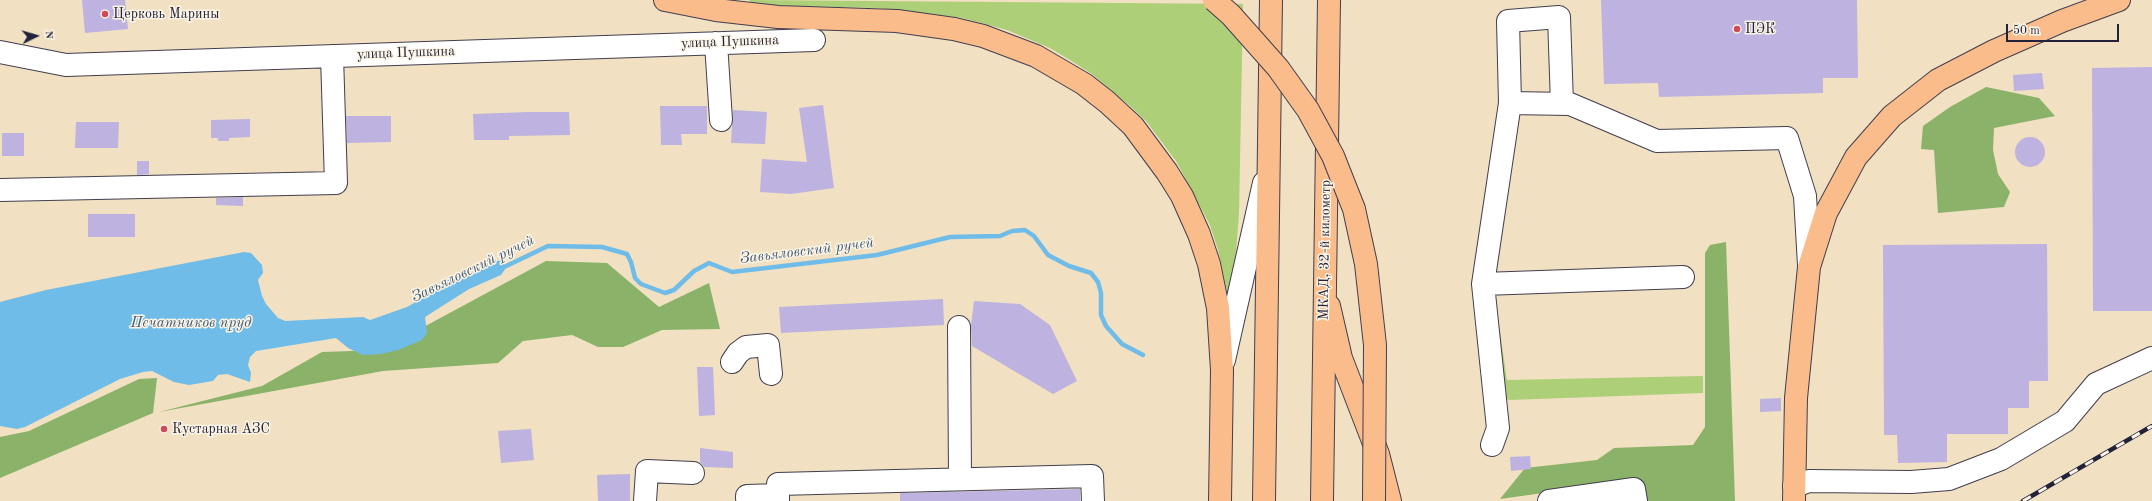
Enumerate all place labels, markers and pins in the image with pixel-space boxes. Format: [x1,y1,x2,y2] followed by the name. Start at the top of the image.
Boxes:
[113,6,219,22] place label: Церковь Марины
[100,9,110,19] marker: Церковь Марины
[1745,21,1775,37] place label: ПЭК
[1732,24,1742,34] marker: ПЭК
[172,421,270,437] place label: Кустарная АЗС
[159,424,169,434] marker: Кустарная АЗС

